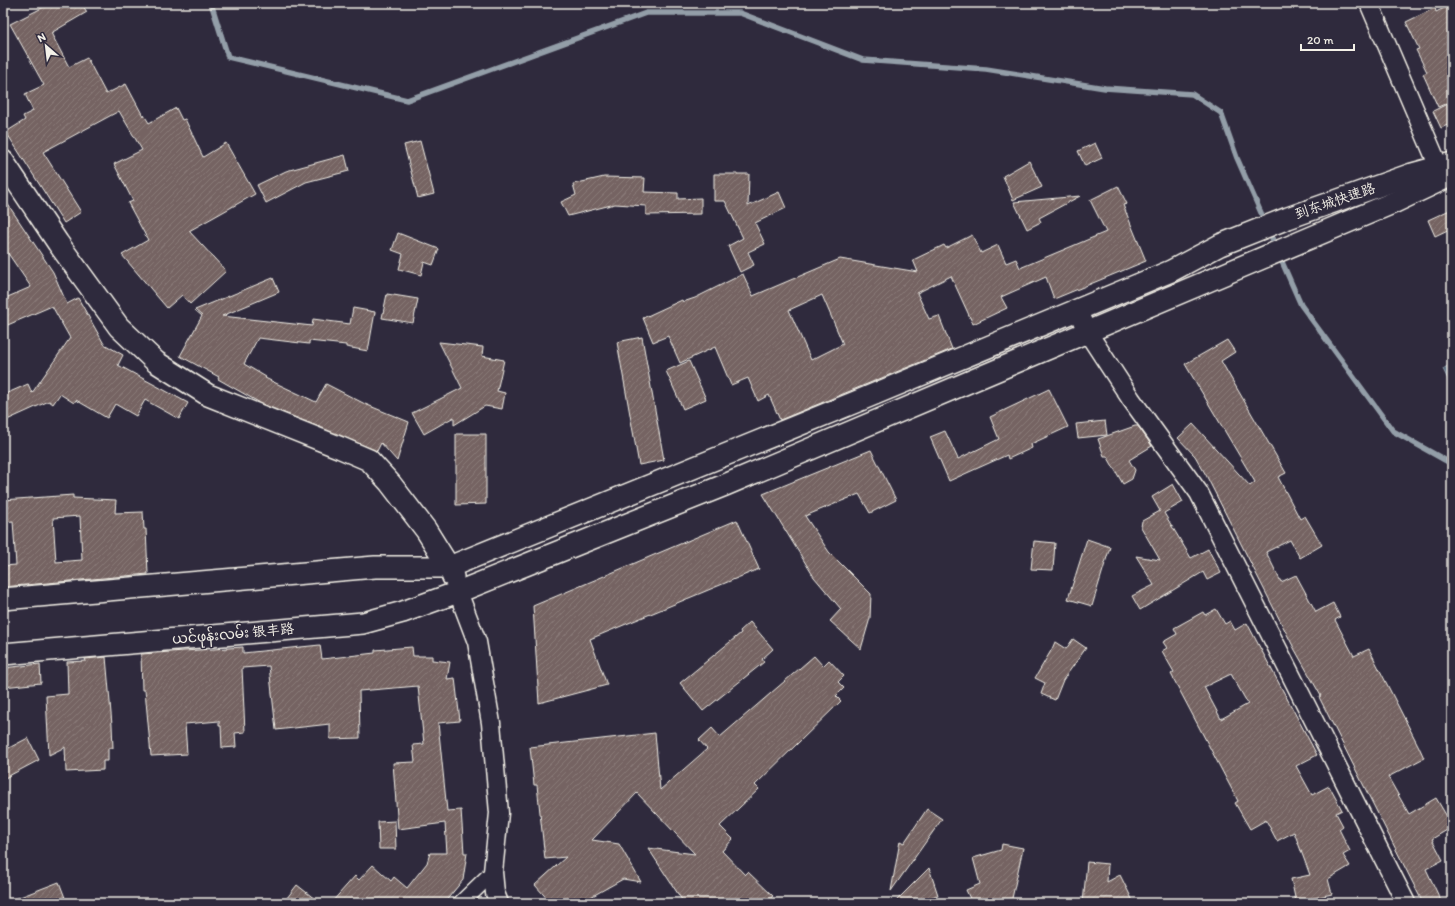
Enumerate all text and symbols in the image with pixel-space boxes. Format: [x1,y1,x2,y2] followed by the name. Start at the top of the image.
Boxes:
[26,26,66,66] north arrow
[1301,26,1354,52] scale bar
[35,30,48,45] text: N
[1307,33,1334,47] text: 20 m
[1293,179,1377,223] street label: 到东城快速路
[171,618,295,651] street label: ယင်ဖုန်းလမ်း 银丰路

